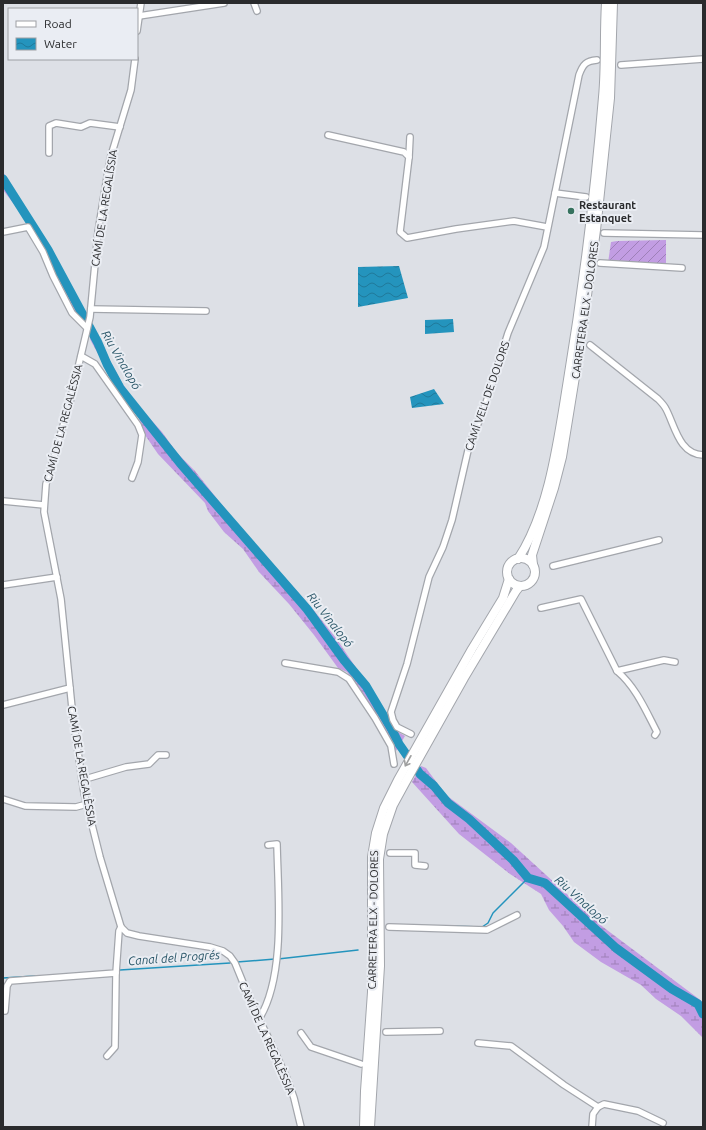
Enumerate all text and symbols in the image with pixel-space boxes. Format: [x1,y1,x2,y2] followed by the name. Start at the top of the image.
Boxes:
[8,8,138,60] legend
[44,17,72,30] text: Road
[44,37,77,50] text: Water
[88,148,119,267] street label: CAMÍ DE LA REGALÍSSIA
[579,199,636,224] place label: Restaurant Estanquet
[566,206,576,216] marker: Restaurant Estanquet
[569,240,601,380] street label: CARRETERA ELX - DOLORES
[99,328,144,392] water label: Riu Vinalopó
[462,339,511,452] street label: CAMÍ VELL DE DOLORS
[40,362,85,483] street label: CAMÍ DE LA REGALÈSSIA
[305,590,356,650] water label: Riu Vinalopó
[66,705,100,828] street label: CAMÍ DE LA REGALÈSSIA
[404,755,412,767] one-way arrow
[366,850,380,990] street label: CARRETERA ELX - DOLORES
[553,873,611,927] water label: Riu Vinalopó
[128,948,220,967] water label: Canal del Progrés
[237,980,298,1097] street label: CAMÍ DE LA REGALÈSSIA

